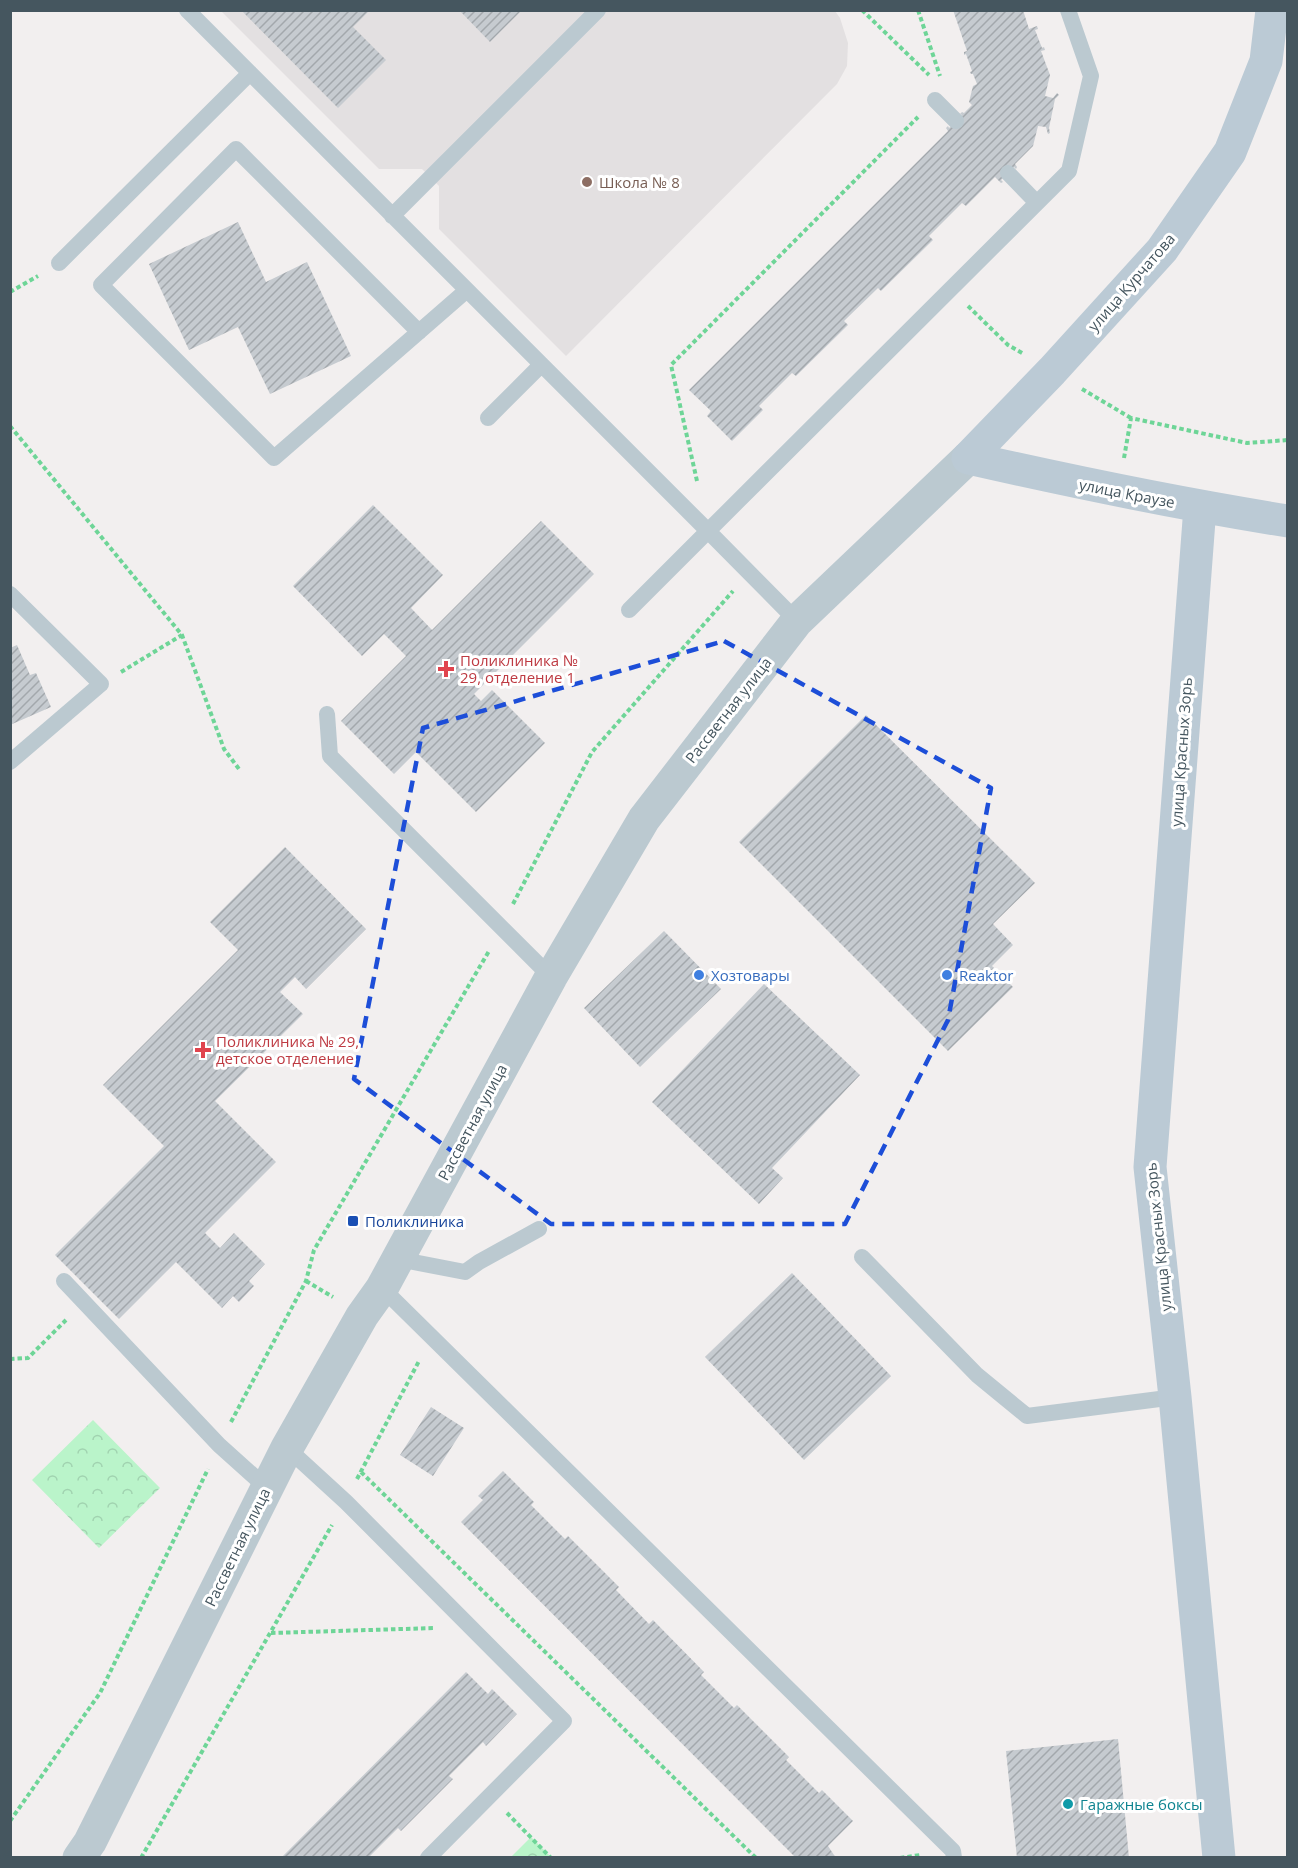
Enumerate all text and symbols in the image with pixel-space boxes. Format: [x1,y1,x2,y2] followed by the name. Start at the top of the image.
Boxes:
[599,172,680,192] place label: Школа № 8
[580,175,594,189] marker: Школа № 8
[1083,229,1179,335] street label: улица Курчатова
[1077,474,1177,512] street label: улица Краузе
[460,650,578,687] place label: Поликлиника № 29, отделение 1
[680,653,776,767] street label: Рассветная улица
[437,660,455,678] marker: Поликлиника № 29, отделение 1
[1166,677,1196,827] street label: улица Красных Зорь
[711,965,790,985] place label: Хозтовары
[959,965,1013,985] place label: Reaktor
[692,968,706,982] marker: Хозтовары
[940,968,954,982] marker: Reaktor
[216,1031,359,1068] place label: Поликлиника № 29, детское отделение
[194,1041,212,1059] marker: Поликлиника № 29, детское отделение
[433,1060,511,1184] street label: Рассветная улица
[1140,1161,1176,1312] street label: улица Красных Зорь
[365,1211,464,1231] place label: Поликлиника
[346,1214,360,1228] marker: Поликлиника
[200,1485,274,1609] street label: Рассветная улица
[1080,1794,1202,1814] place label: Гаражные боксы
[1061,1797,1075,1811] marker: Гаражные боксы

